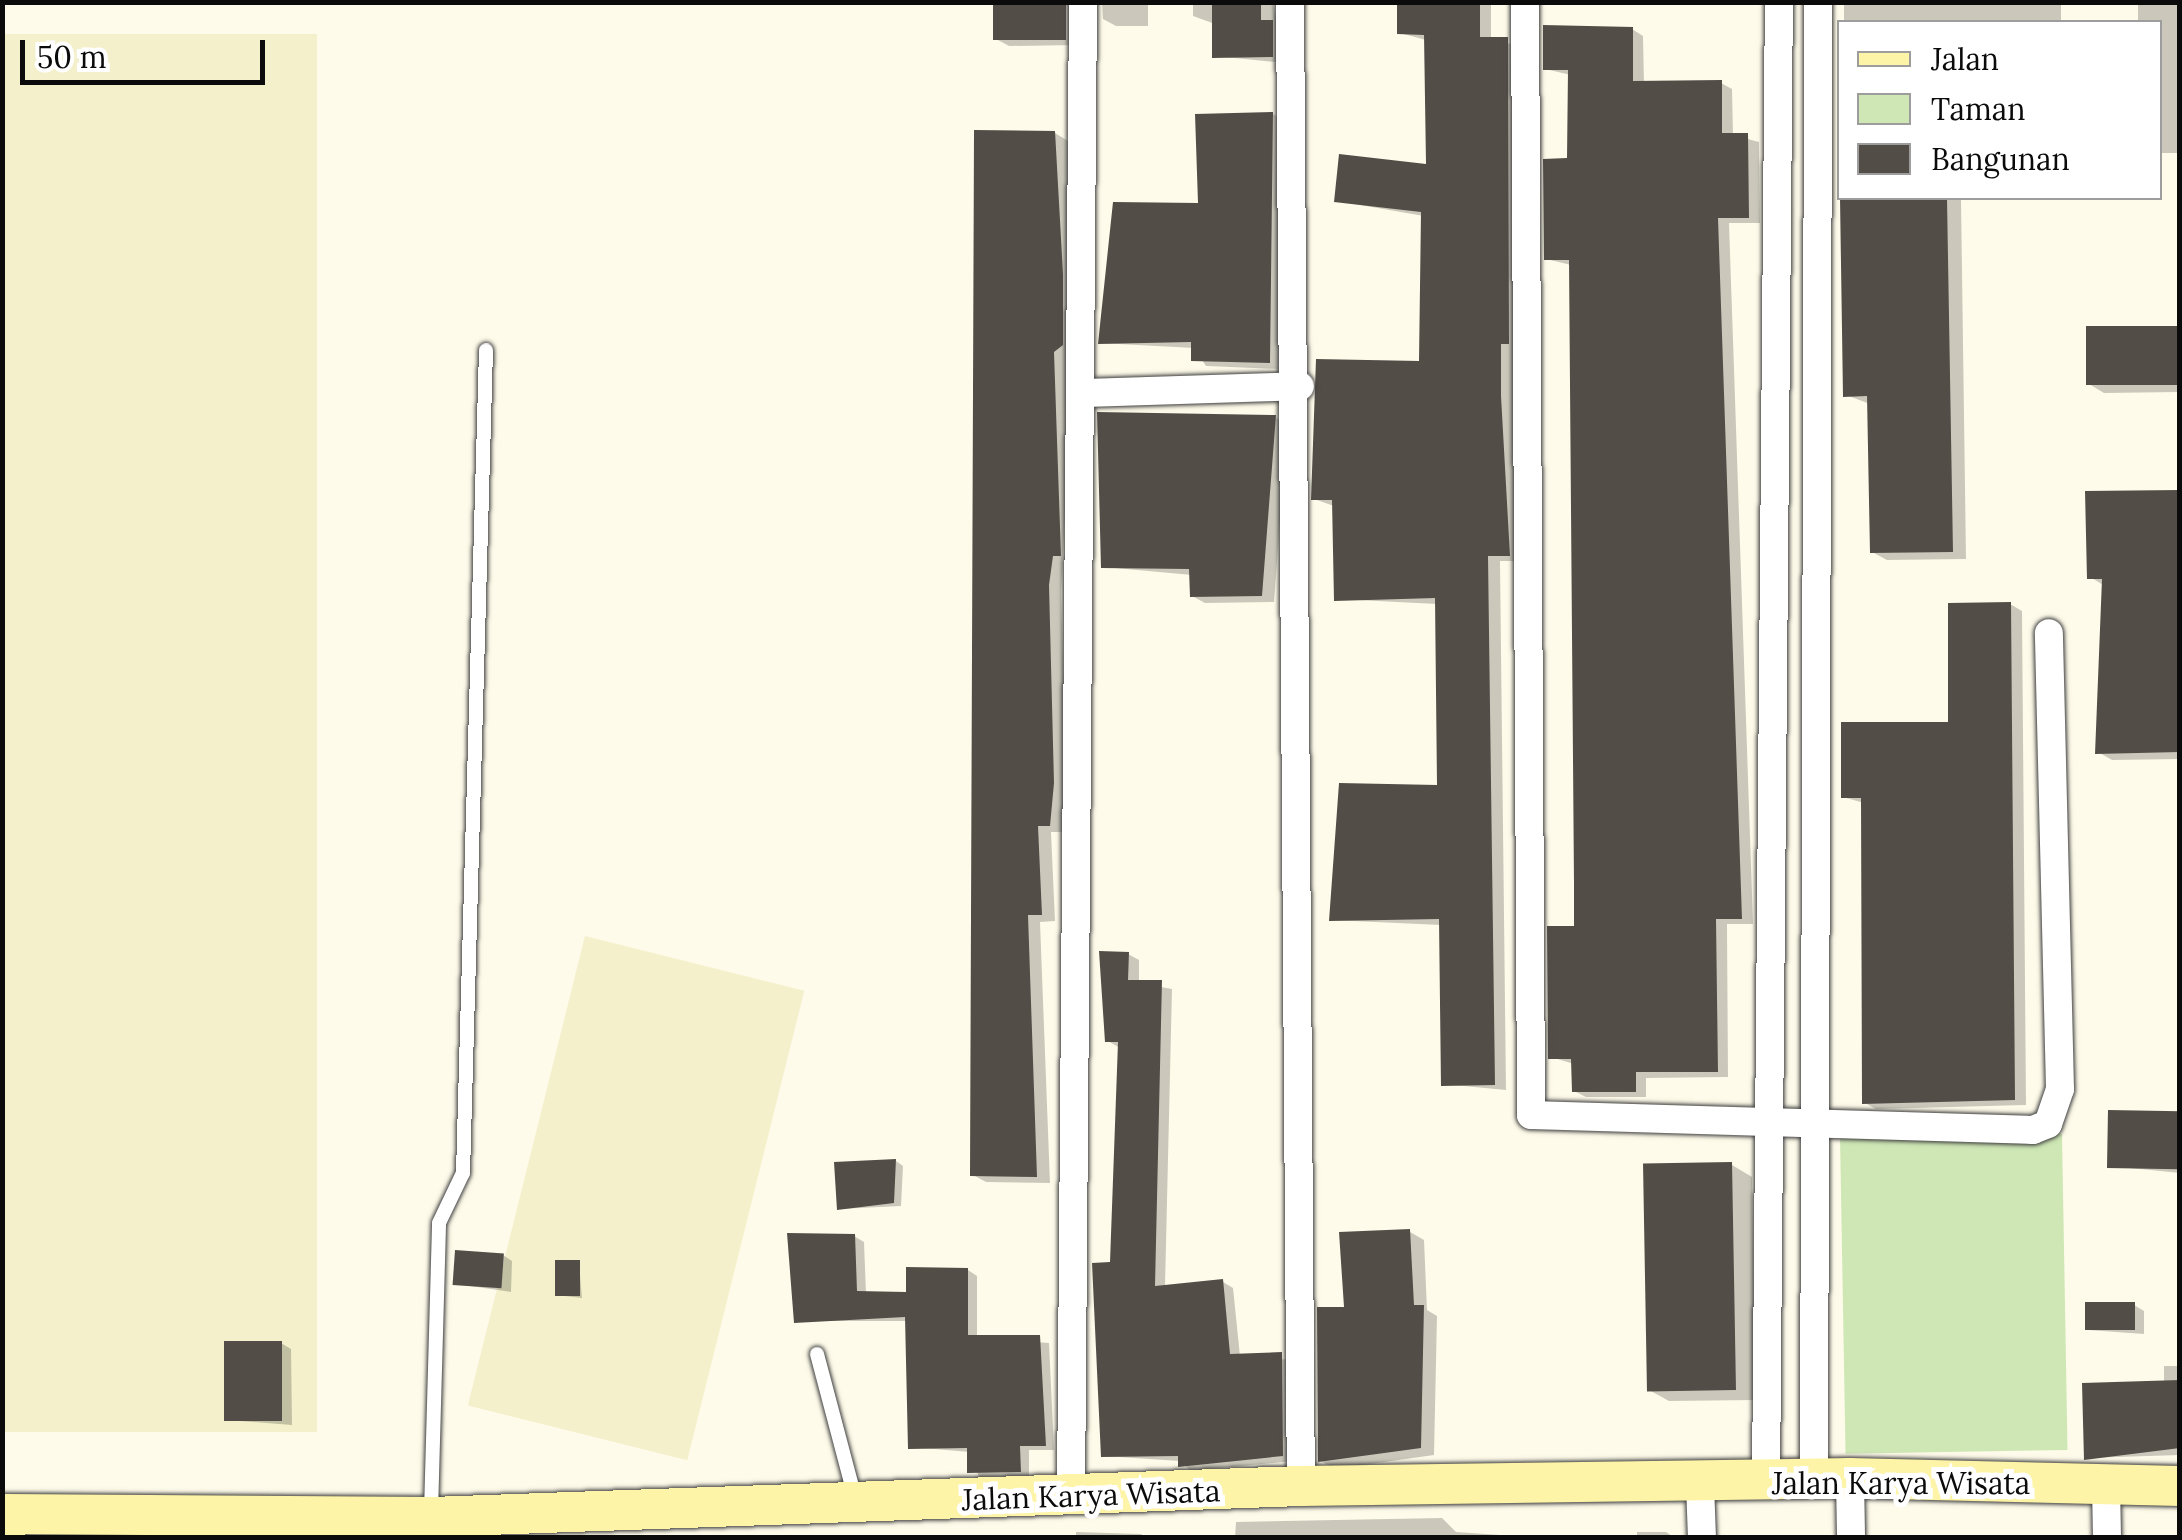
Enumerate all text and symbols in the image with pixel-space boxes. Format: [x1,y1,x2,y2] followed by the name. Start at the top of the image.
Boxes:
[25,20,270,82] scale bar
[1837,20,2162,200] legend
[37,38,107,76] text: 50 m
[1931,40,1999,78] text: Jalan
[1931,90,2025,128] text: Taman
[1931,140,2070,178] text: Bangunan
[1772,1465,2030,1501] street label: Jalan Karya Wisata
[961,1472,1221,1518] street label: Jalan Karya Wisata

